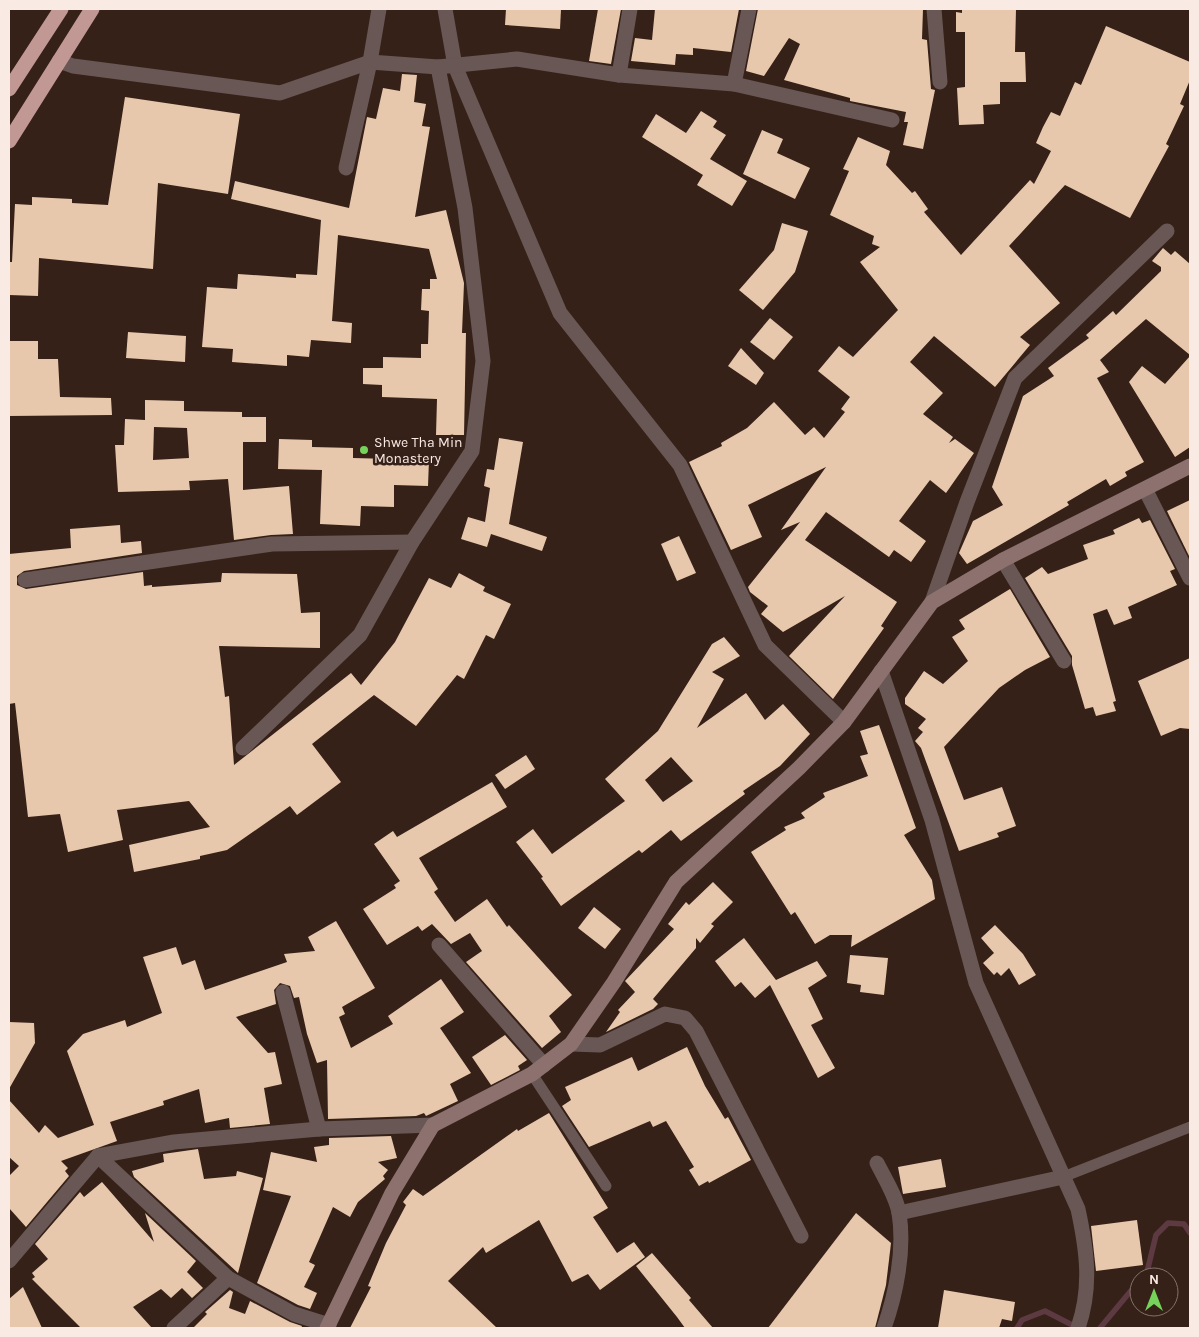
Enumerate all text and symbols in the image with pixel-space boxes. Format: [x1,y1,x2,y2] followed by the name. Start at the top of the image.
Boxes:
[374,434,463,467] place label: Shwe Tha Min Monastery
[358,444,370,456] marker: Shwe Tha Min Monastery
[1129,1267,1179,1317] north arrow
[1149,1271,1159,1288] text: N

